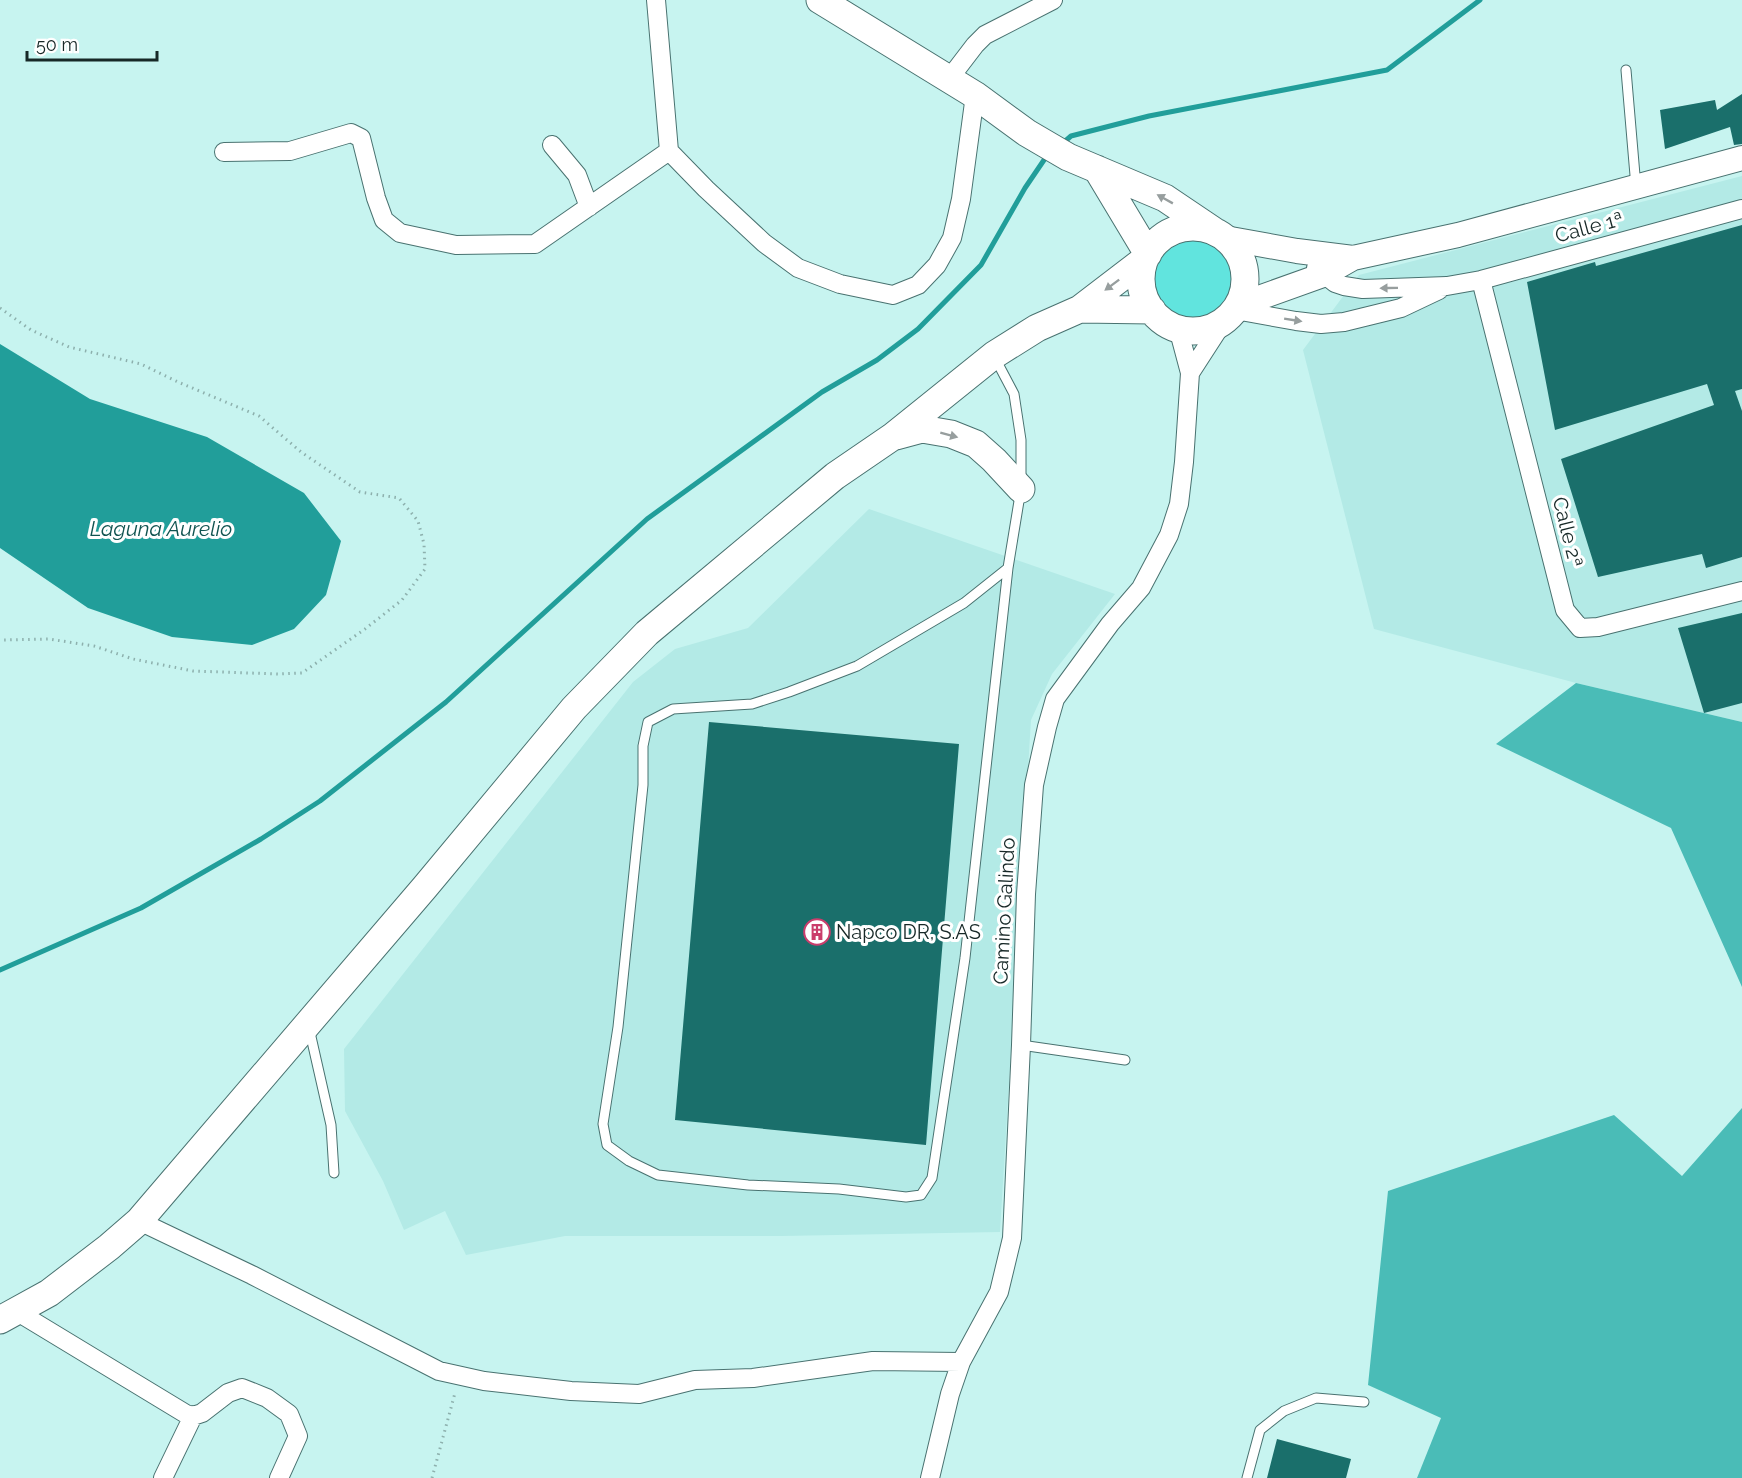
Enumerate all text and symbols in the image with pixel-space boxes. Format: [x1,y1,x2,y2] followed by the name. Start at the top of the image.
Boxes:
[27,24,158,62] scale bar
[36,34,78,55] text: 50 m
[1157,194,1174,204] one-way arrow
[1552,206,1626,248] street label: Calle 1ª
[1105,278,1120,290] one-way arrow
[1379,283,1398,293] one-way arrow
[1283,316,1302,325] one-way arrow
[940,430,958,440] one-way arrow
[1548,494,1588,570] street label: Calle 2ª
[90,516,232,541] water label: Laguna Aurelio
[988,837,1020,985] street label: Camino Galindo
[802,917,832,947] building icon: Napco DR, S.AS
[836,920,981,944] place label: Napco DR, S.AS

